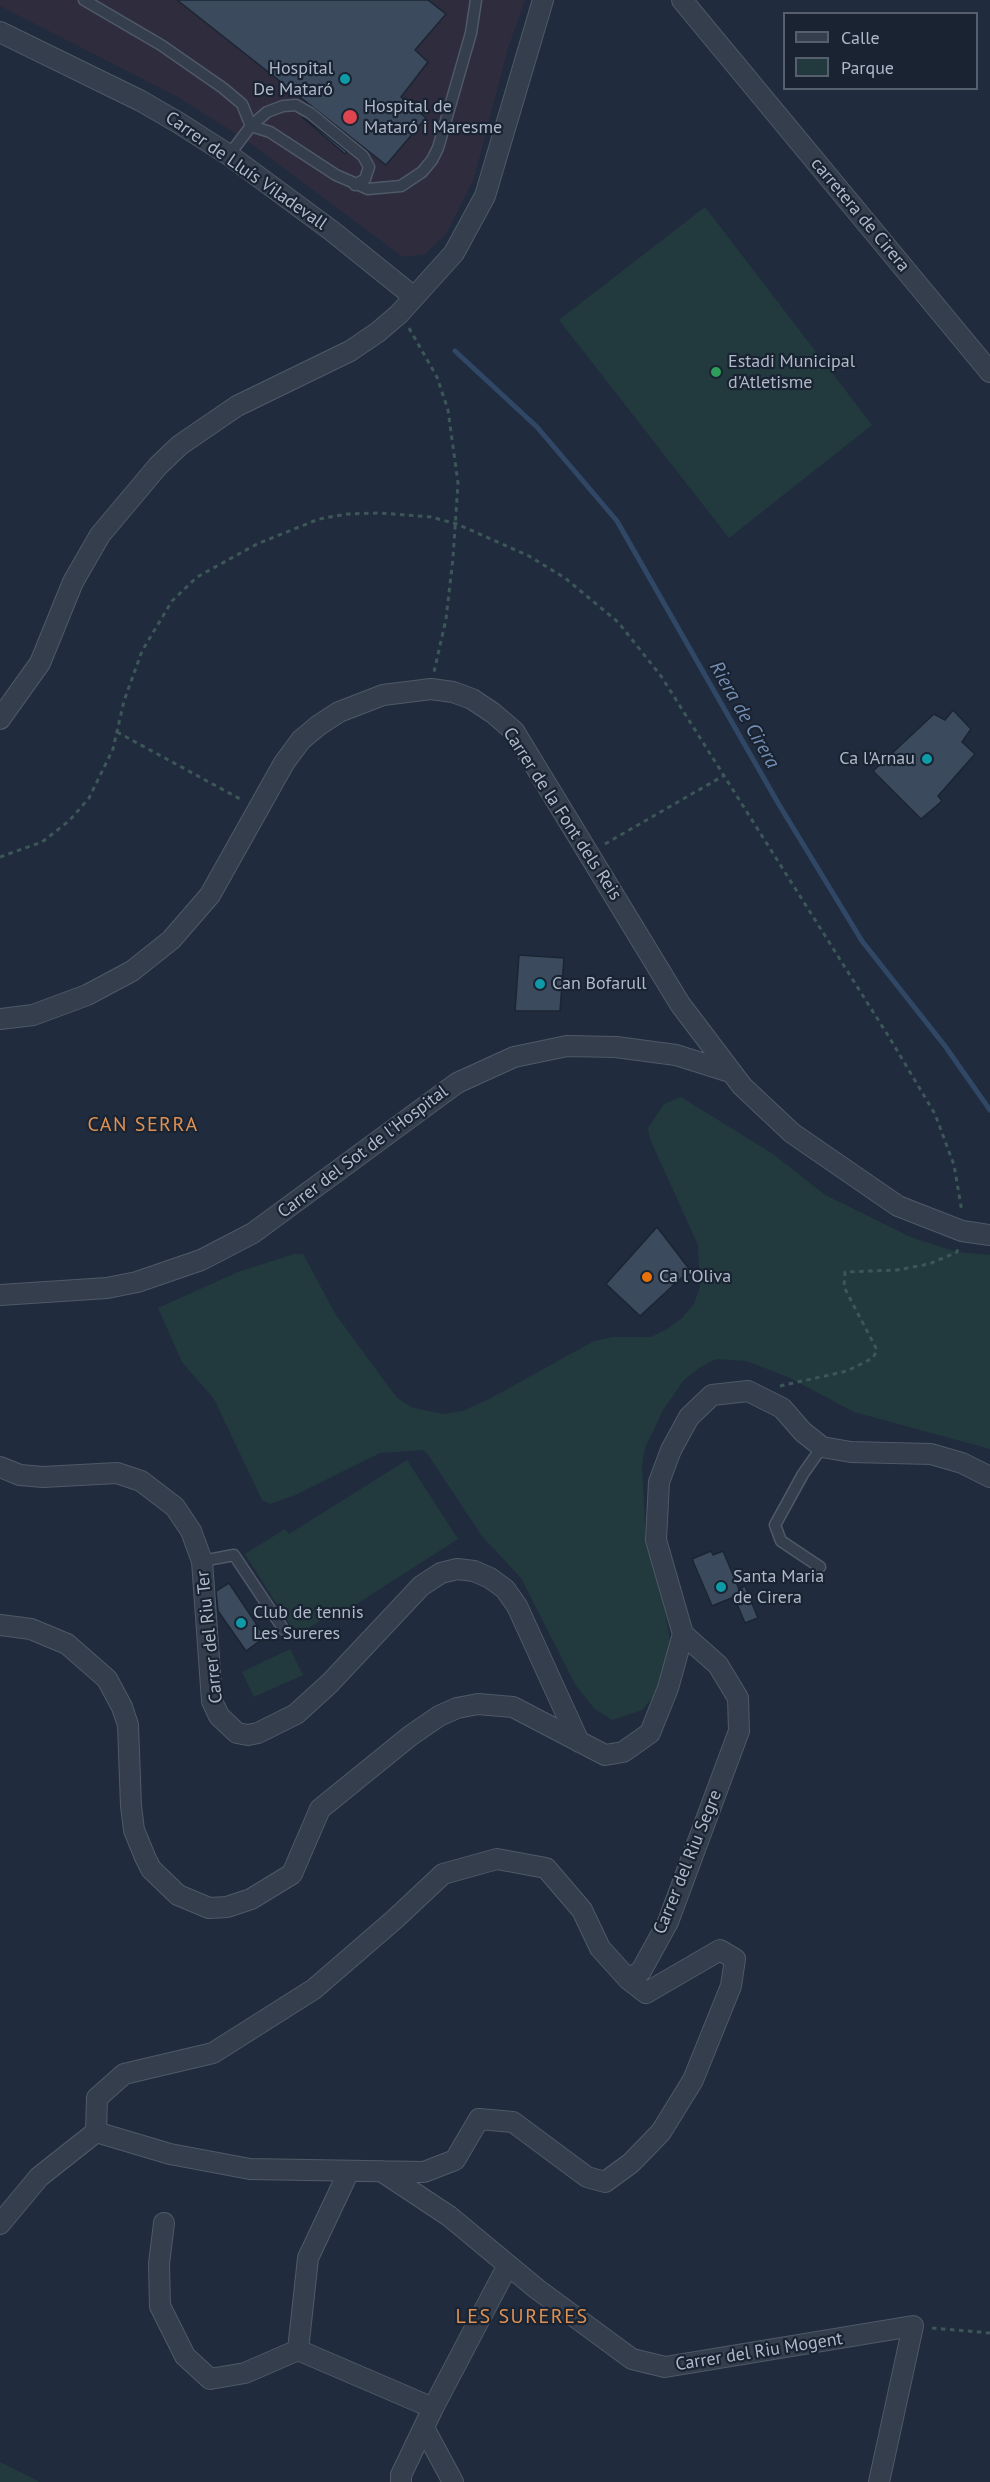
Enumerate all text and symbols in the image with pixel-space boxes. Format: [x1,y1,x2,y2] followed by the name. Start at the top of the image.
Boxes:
[783,12,978,90] legend
[841,26,880,49] text: Calle
[841,56,894,79] text: Parque
[253,58,333,100] place label: Hospital De Mataró
[338,72,352,86] marker: Hospital De Mataró
[364,96,502,138] place label: Hospital de Mataró i Maresme
[161,107,331,235] street label: Carrer de Lluís Viladevall
[341,108,359,126] marker: Hospital de Mataró i Maresme
[806,154,914,276] street label: carretera de Cirera
[728,351,855,394] place label: Estadi Municipal d'Atletisme
[709,365,723,379] marker: Estadi Municipal d'Atletisme
[704,657,784,773] water label: Riera de Cirera
[498,724,626,904] street label: Carrer de la Font dels Reis
[839,748,915,770] place label: Ca l'Arnau
[920,752,934,766] marker: Ca l'Arnau
[552,973,646,995] place label: Can Bofarull
[533,977,547,991] marker: Can Bofarull
[274,1081,452,1223] street label: Carrer del Sot de l'Hospital
[87,1113,199,1137] district label: CAN SERRA
[659,1266,731,1288] place label: Ca l'Oliva
[640,1270,654,1284] marker: Ca l'Oliva
[733,1566,824,1608] place label: Santa Maria de Cirera
[192,1570,228,1704] street label: Carrer del Riu Ter
[714,1580,728,1594] marker: Santa Maria de Cirera
[253,1602,364,1644] place label: Club de tennis Les Sureres
[234,1616,248,1630] marker: Club de tennis Les Sureres
[649,1787,727,1937] street label: Carrer del Riu Segre
[455,2305,589,2329] district label: LES SURERES
[674,2328,844,2376] street label: Carrer del Riu Mogent

